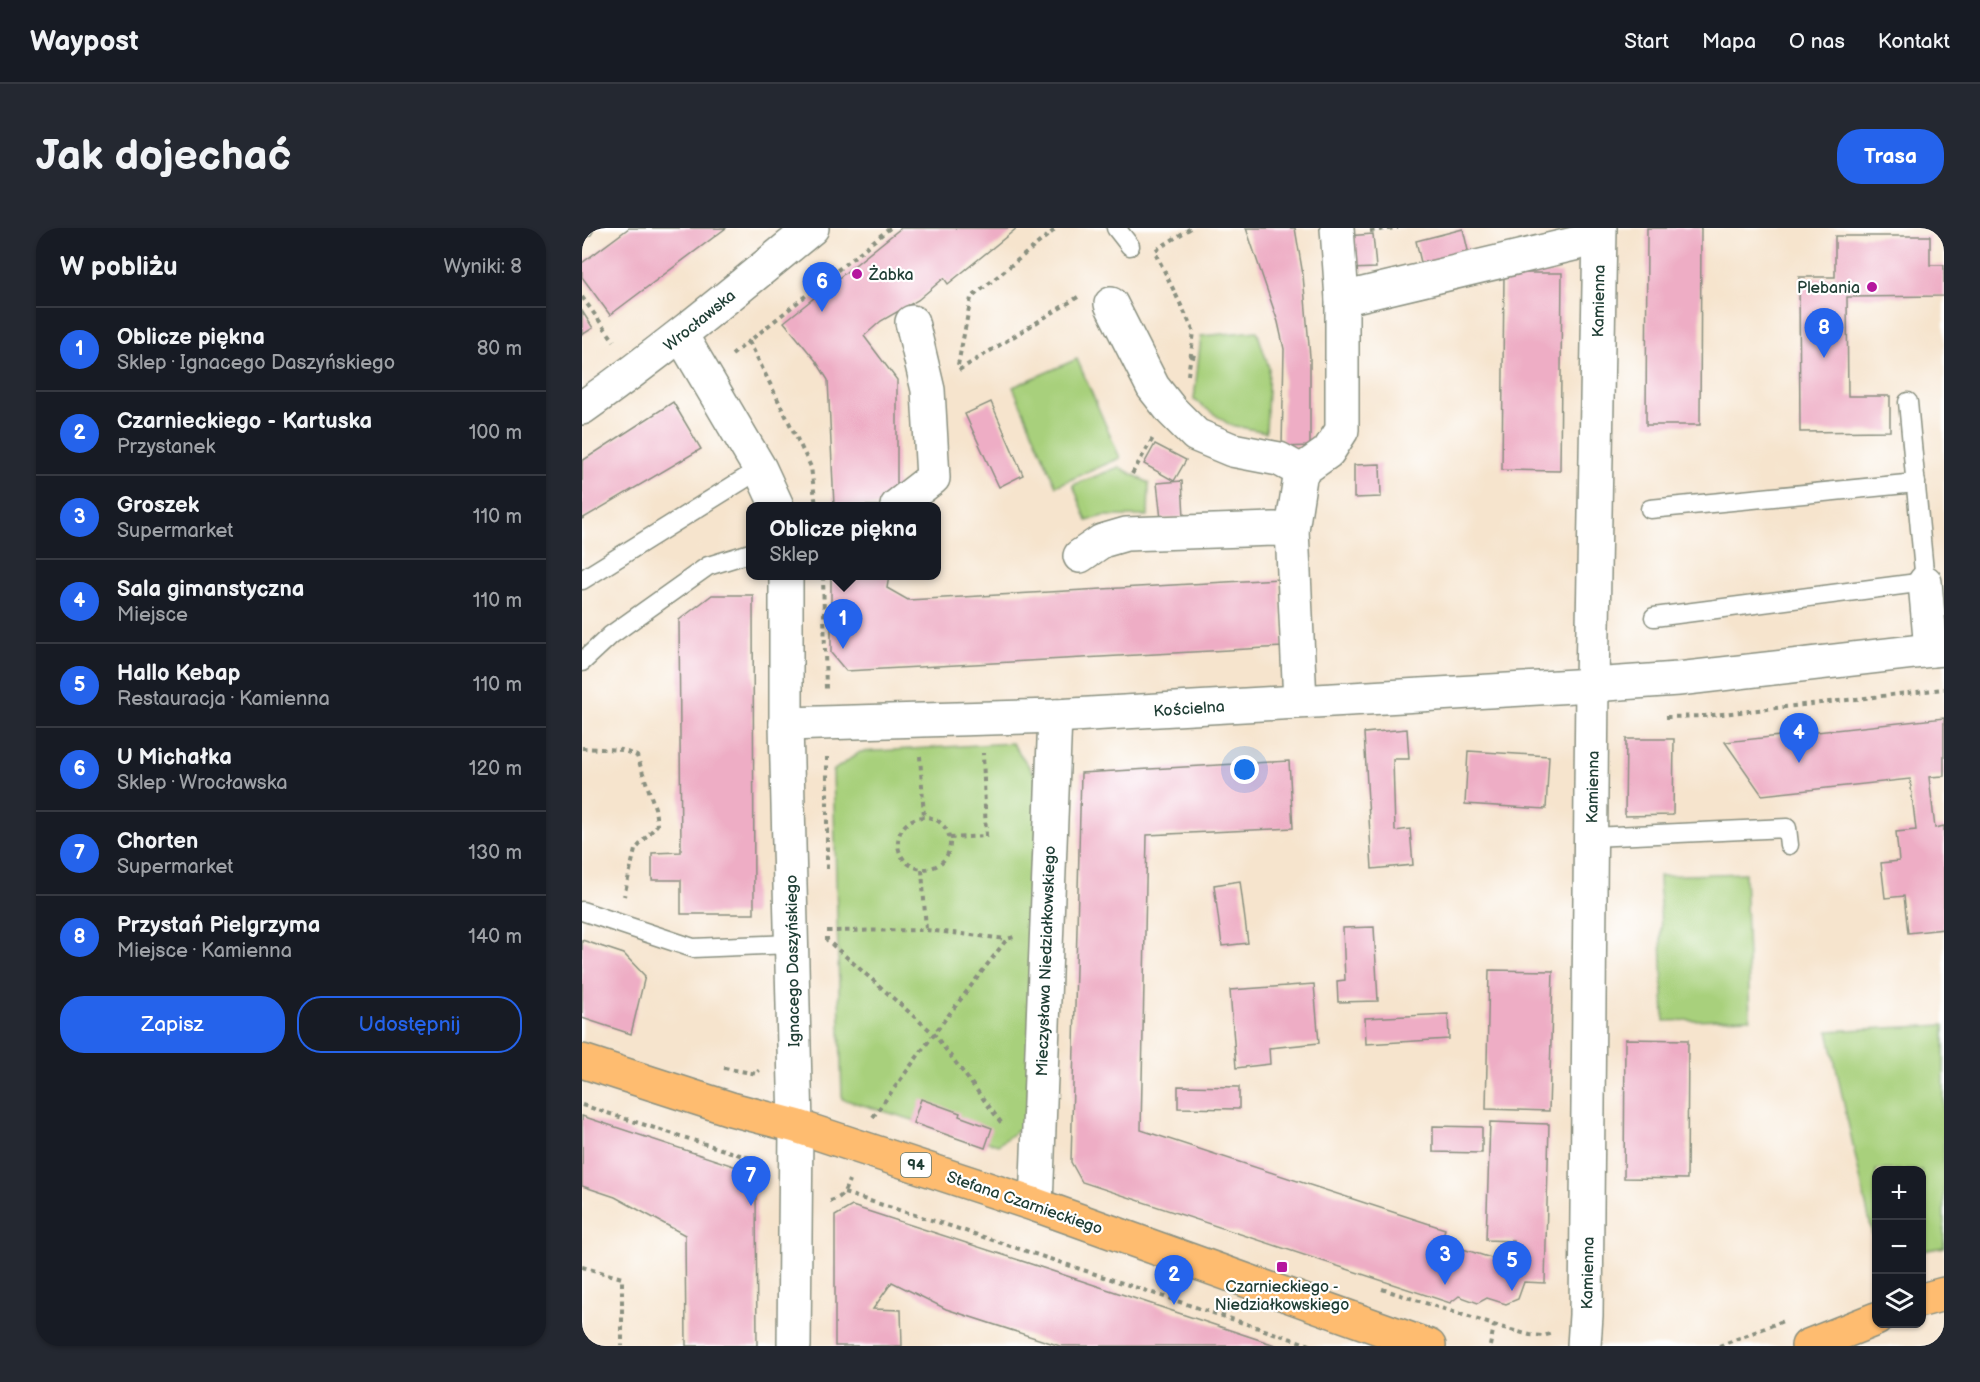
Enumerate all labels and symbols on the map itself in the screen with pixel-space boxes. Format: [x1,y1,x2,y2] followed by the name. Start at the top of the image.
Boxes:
[802,262,842,312] pin: 6
[868,264,914,285] place label: Żabka
[1589,264,1610,338] street label: Kamienna
[850,267,864,281] marker: Żabka
[1797,279,1860,298] place label: Plebania
[1865,280,1879,294] marker: Plebania
[660,286,740,356] street label: Wrocławska
[1804,308,1844,358] pin: 8
[824,600,862,649] pin: 1
[1153,698,1225,721] street label: Kościelna
[1780,714,1818,763] pin: 4
[1583,750,1604,824] street label: Kamienna
[1230,755,1259,784] your location
[1033,845,1060,1077] street label: Mieczysława Niedziałkowskiego
[782,875,805,1047] street label: Ignacego Daszyńskiego
[901,1153,931,1177] road number: 94
[732,1156,770,1206] pin: 7
[944,1168,1105,1239] street label: Stefana Czarnieckiego
[1426,1236,1464,1285] pin: 3
[1578,1236,1599,1310] street label: Kamienna
[1492,1242,1532,1291] pin: 5
[1154,1256,1194,1305] pin: 2
[1275,1260,1289,1274] marker: Czarnieckiego - Niedziałkowskiego
[1215,1278,1349,1315] place label: Czarnieckiego - Niedziałkowskiego

